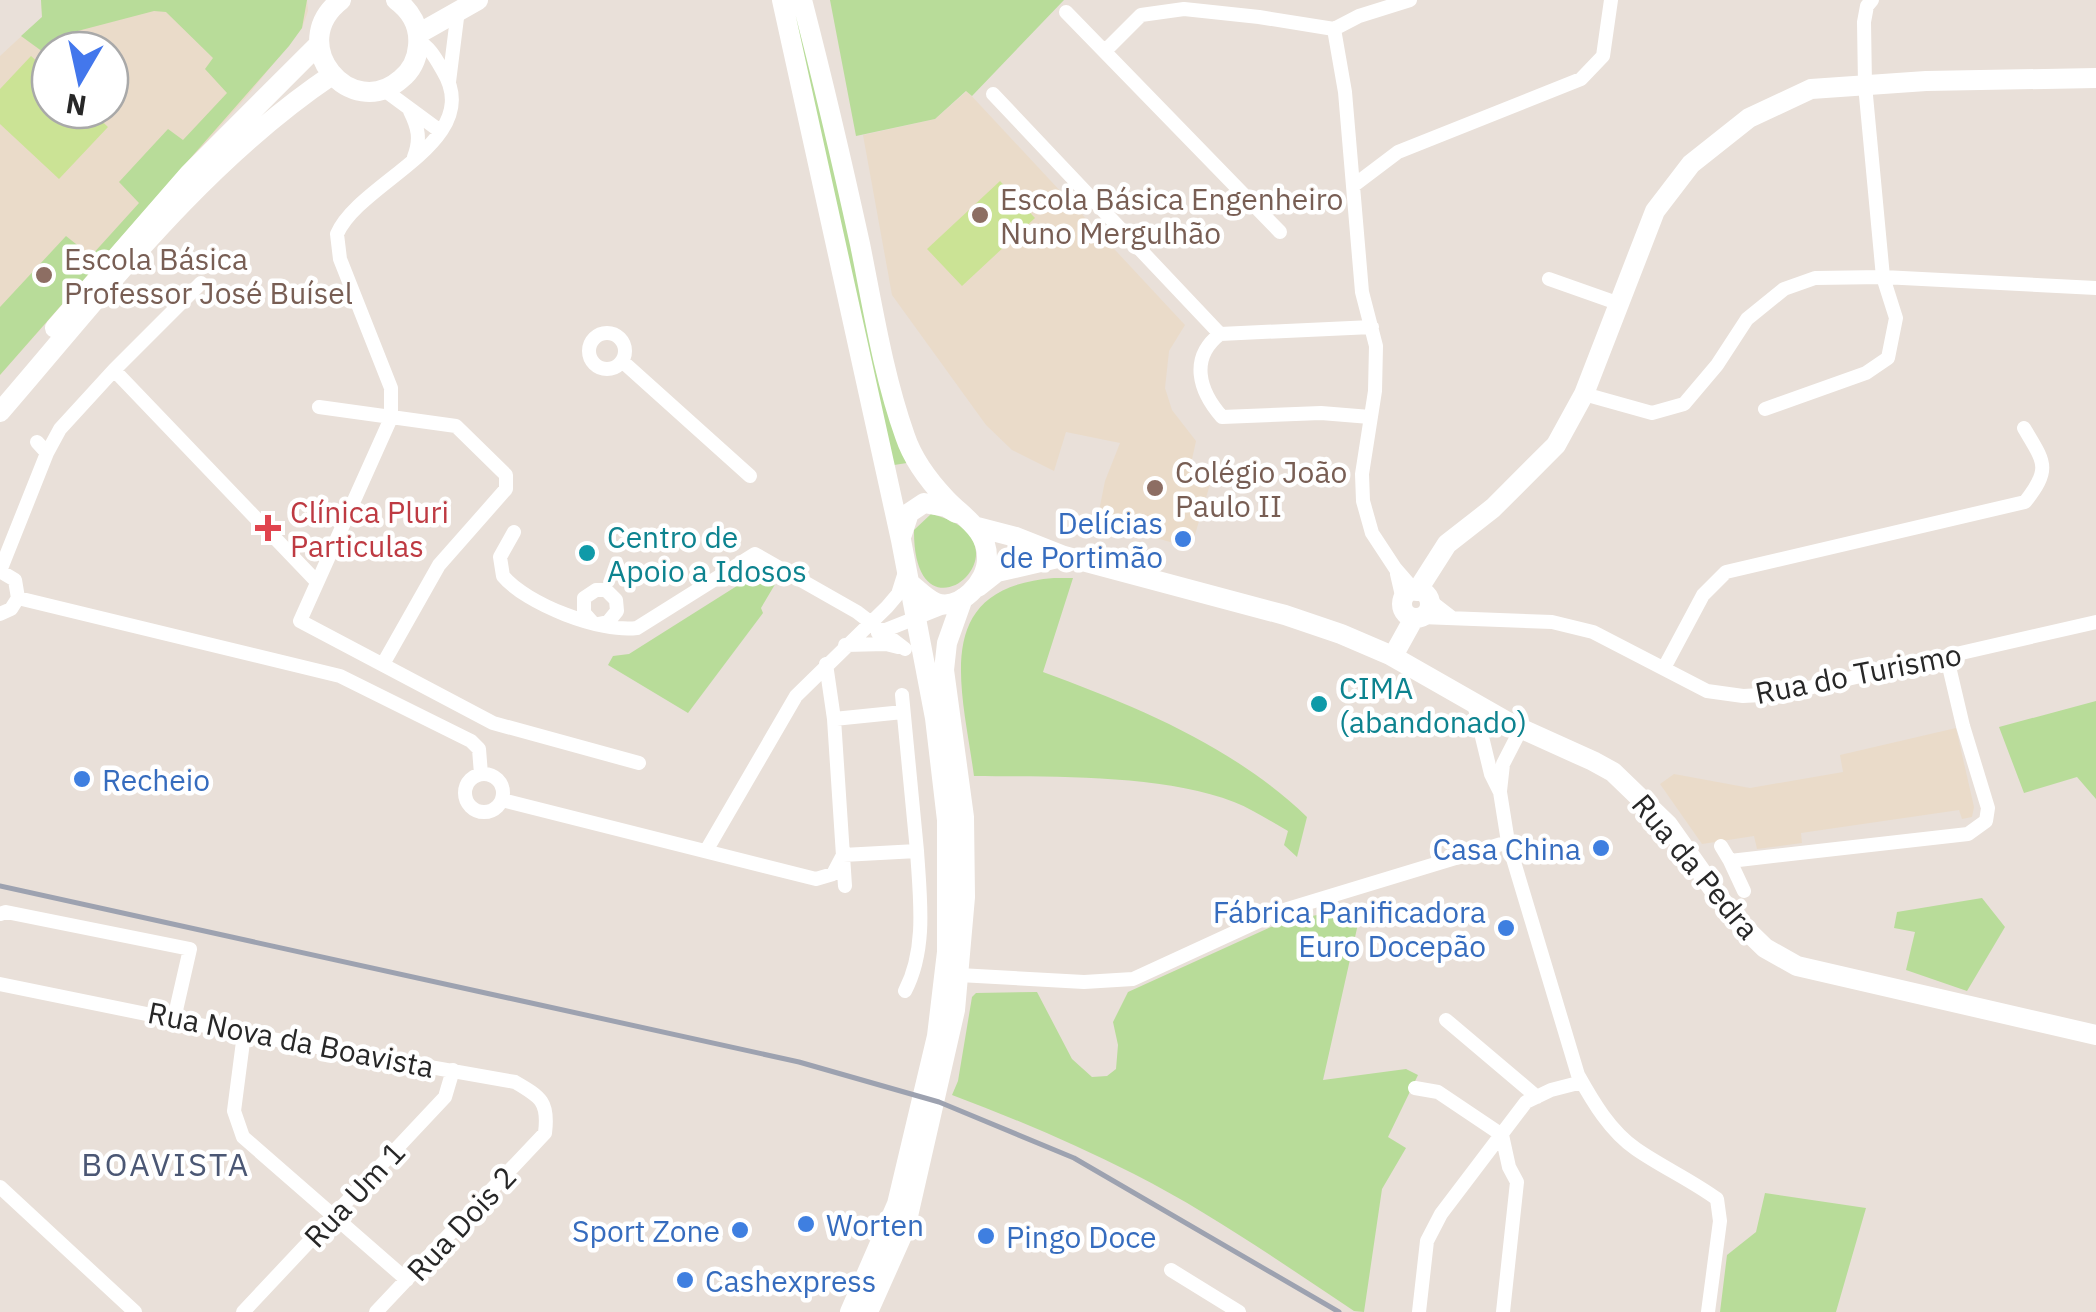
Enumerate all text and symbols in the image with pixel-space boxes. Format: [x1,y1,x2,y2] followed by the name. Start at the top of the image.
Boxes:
[30,30,130,130] north arrow
[63,85,89,125] text: N
[1000,179,1343,252] place label: Escola Básica Engenheiro Nuno Mergulhão
[969,204,991,226] marker: Escola Básica Engenheiro Nuno Mergulhão
[64,239,353,312] place label: Escola Básica Professor José Buísel
[33,264,55,286] marker: Escola Básica Professor José Buísel
[1175,452,1347,525] place label: Colégio João Paulo II
[1144,477,1166,499] marker: Colégio João Paulo II
[290,492,449,565] place label: Clínica Pluri Particulas
[1000,503,1163,576] place label: Delícias de Portimão
[255,515,281,541] marker: Clínica Pluri Particulas
[607,517,807,590] place label: Centro de Apoio a Idosos
[1172,528,1194,550] marker: Delícias de Portimão
[576,542,598,564] marker: Centro de Apoio a Idosos
[1751,634,1965,712] street label: Rua do Turismo
[1339,668,1527,741] place label: CIMA (abandonado)
[1308,693,1330,715] marker: CIMA (abandonado)
[102,760,210,799] place label: Recheio
[71,768,93,790] marker: Recheio
[1624,785,1768,947] street label: Rua da Pedra
[1432,829,1581,868] place label: Casa China
[1590,837,1612,859] marker: Casa China
[1213,892,1486,965] place label: Fábrica Panificadora Euro Docepão
[1495,917,1517,939] marker: Fábrica Panificadora Euro Docepão
[145,992,437,1086] street label: Rua Nova da Boavista
[295,1133,413,1255] street label: Rua Um 1
[81,1143,251,1185] district label: BOAVISTA
[398,1157,524,1289] street label: Rua Dois 2
[826,1205,924,1244] place label: Worten
[572,1211,720,1250] place label: Sport Zone
[795,1213,817,1235] marker: Worten
[1006,1217,1157,1256] place label: Pingo Doce
[729,1219,751,1241] marker: Sport Zone
[975,1225,997,1247] marker: Pingo Doce
[705,1261,876,1300] place label: Cashexpress
[674,1269,696,1291] marker: Cashexpress

